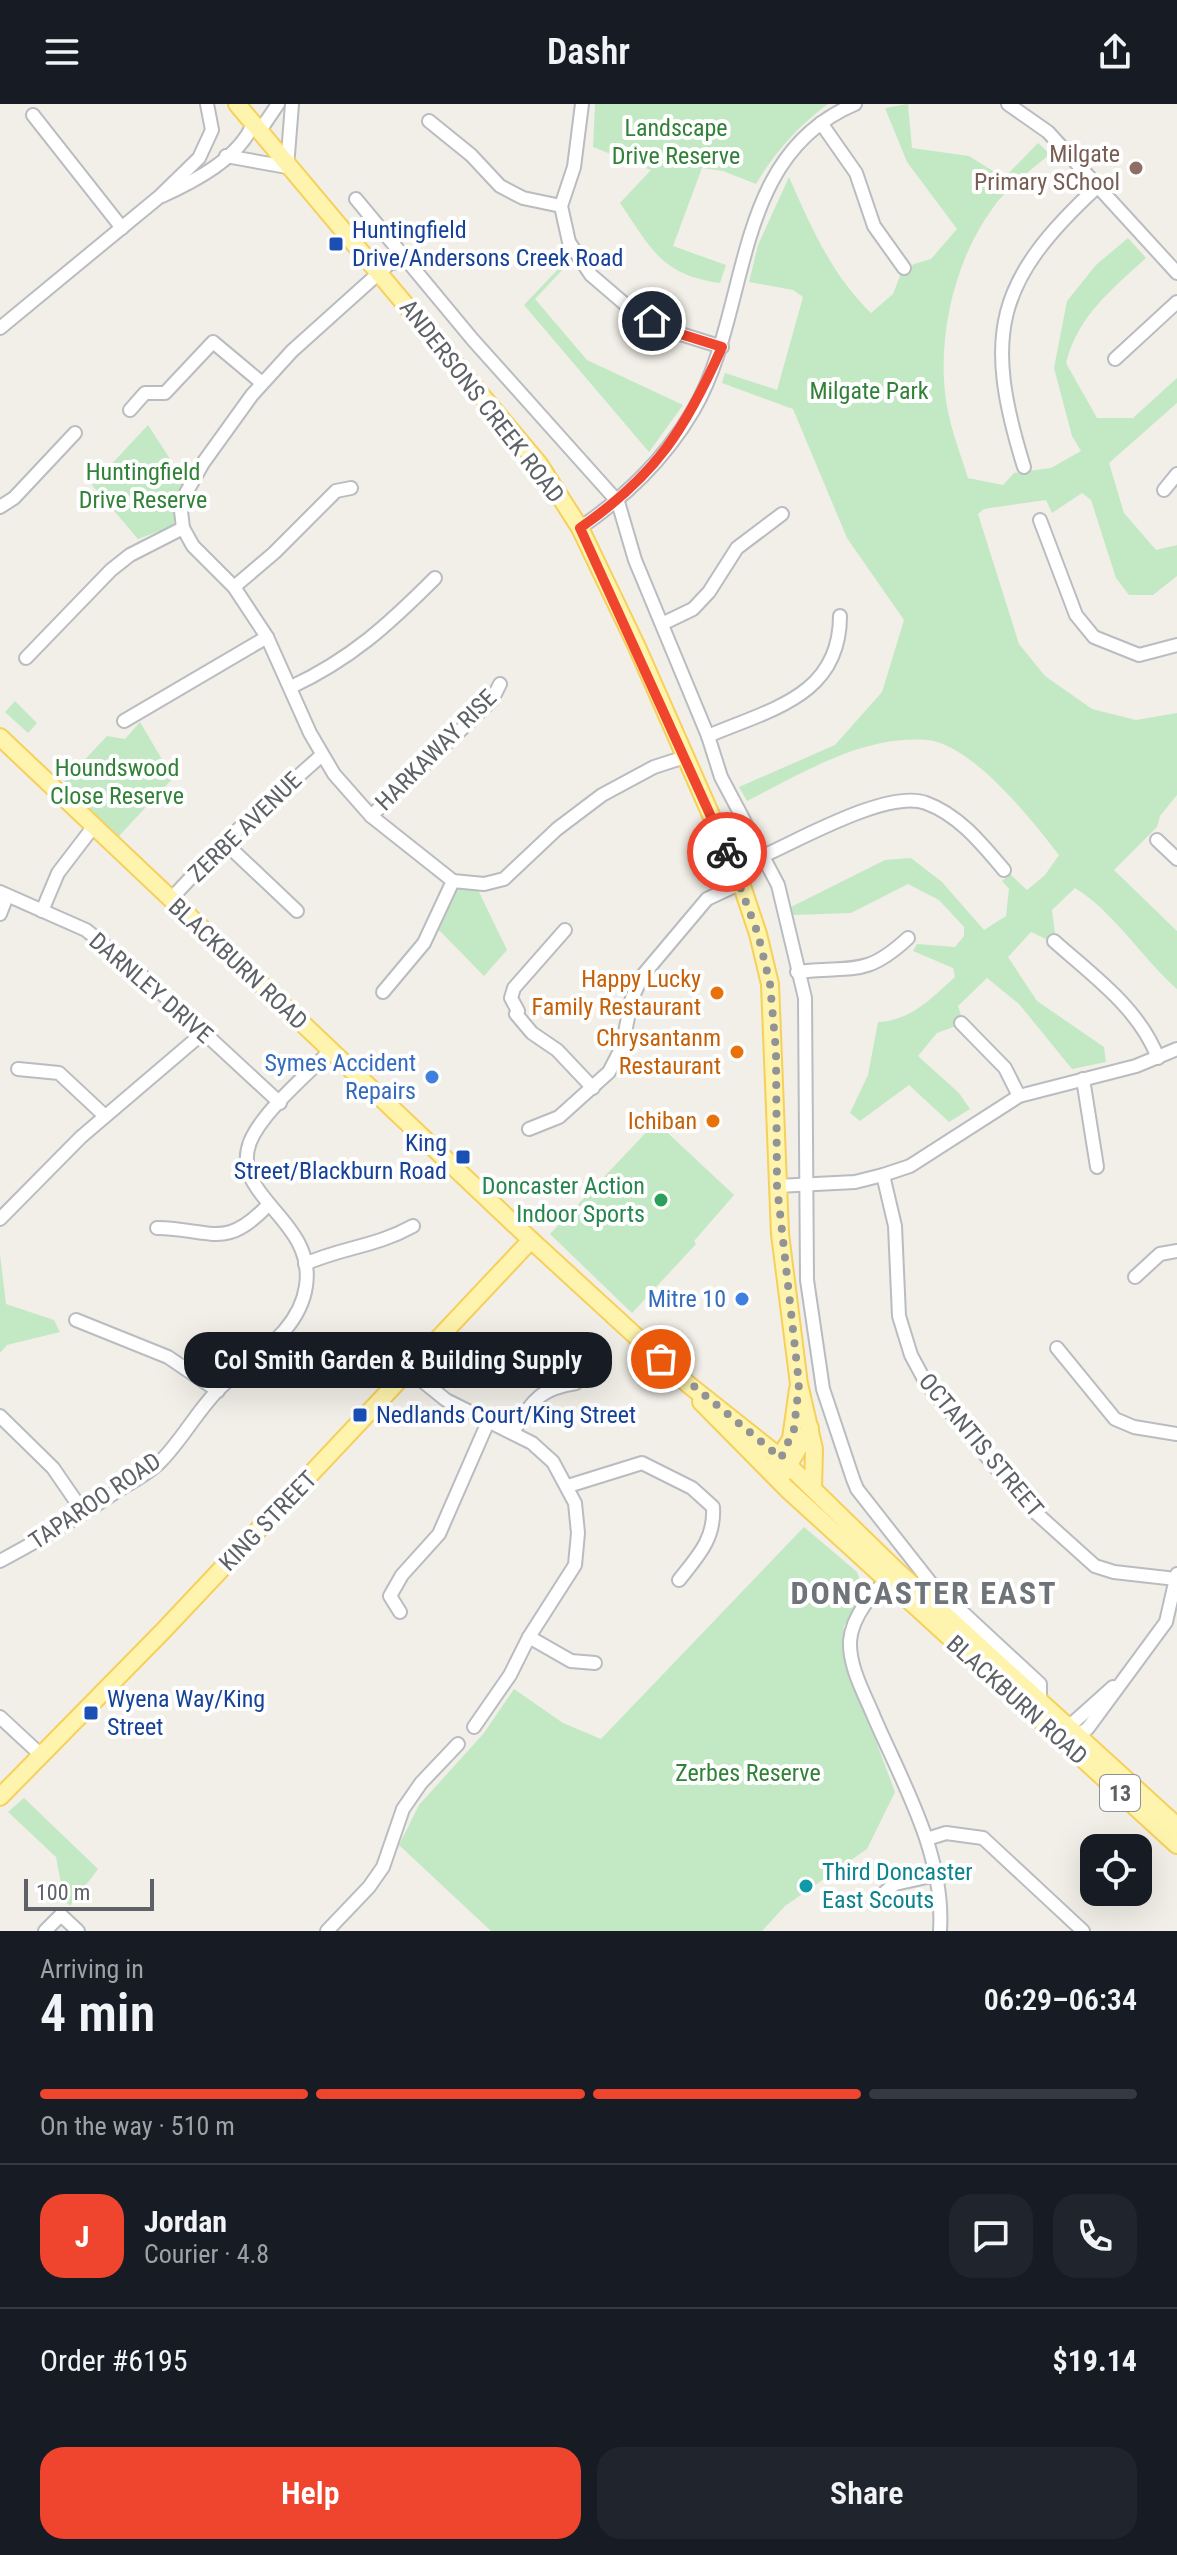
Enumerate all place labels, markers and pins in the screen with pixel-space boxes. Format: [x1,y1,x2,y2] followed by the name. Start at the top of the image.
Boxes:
[974,140,1120,196] place label: Milgate Primary SChool
[1127,159,1145,177] marker: Milgate Primary SChool
[352,216,624,272] place label: Huntingfield Drive/Andersons Creek Road
[327,235,345,253] marker: Huntingfield Drive/Andersons Creek Road
[618,287,686,355] pin
[532,965,701,1021] place label: Happy Lucky Family Restaurant
[708,984,726,1002] marker: Happy Lucky Family Restaurant
[596,1024,721,1080] place label: Chrysantanm Restaurant
[728,1043,746,1061] marker: Chrysantanm Restaurant
[264,1049,416,1105] place label: Symes Accident Repairs
[423,1068,441,1086] marker: Symes Accident Repairs
[628,1107,697,1135] place label: Ichiban
[704,1112,722,1130] marker: Ichiban
[234,1129,447,1185] place label: King Street/Blackburn Road
[454,1148,472,1166] marker: King Street/Blackburn Road
[482,1172,645,1228] place label: Doncaster Action Indoor Sports
[652,1191,670,1209] marker: Doncaster Action Indoor Sports
[648,1285,726,1313] place label: Mitre 10
[733,1290,751,1308] marker: Mitre 10
[627,1325,695,1393] pin
[185,1331,613,1387] callout: Col Smith Garden & Building Supply
[376,1401,636,1429] place label: Nedlands Court/King Street
[351,1406,369,1424] marker: Nedlands Court/King Street
[107,1685,265,1741] place label: Wyena Way/King Street
[82,1704,100,1722] marker: Wyena Way/King Street
[822,1858,973,1914] place label: Third Doncaster East Scouts
[797,1877,815,1895] marker: Third Doncaster East Scouts

